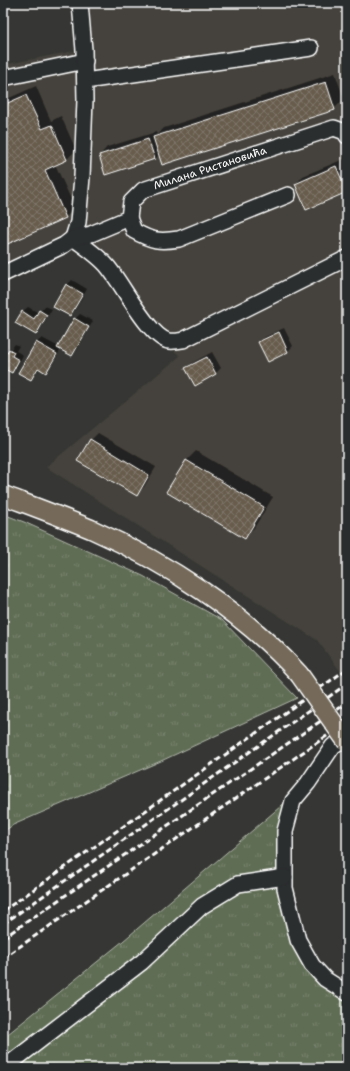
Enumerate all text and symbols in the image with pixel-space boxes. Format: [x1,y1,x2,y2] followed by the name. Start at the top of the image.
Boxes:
[152,143,269,193] street label: Милана Ристановића

